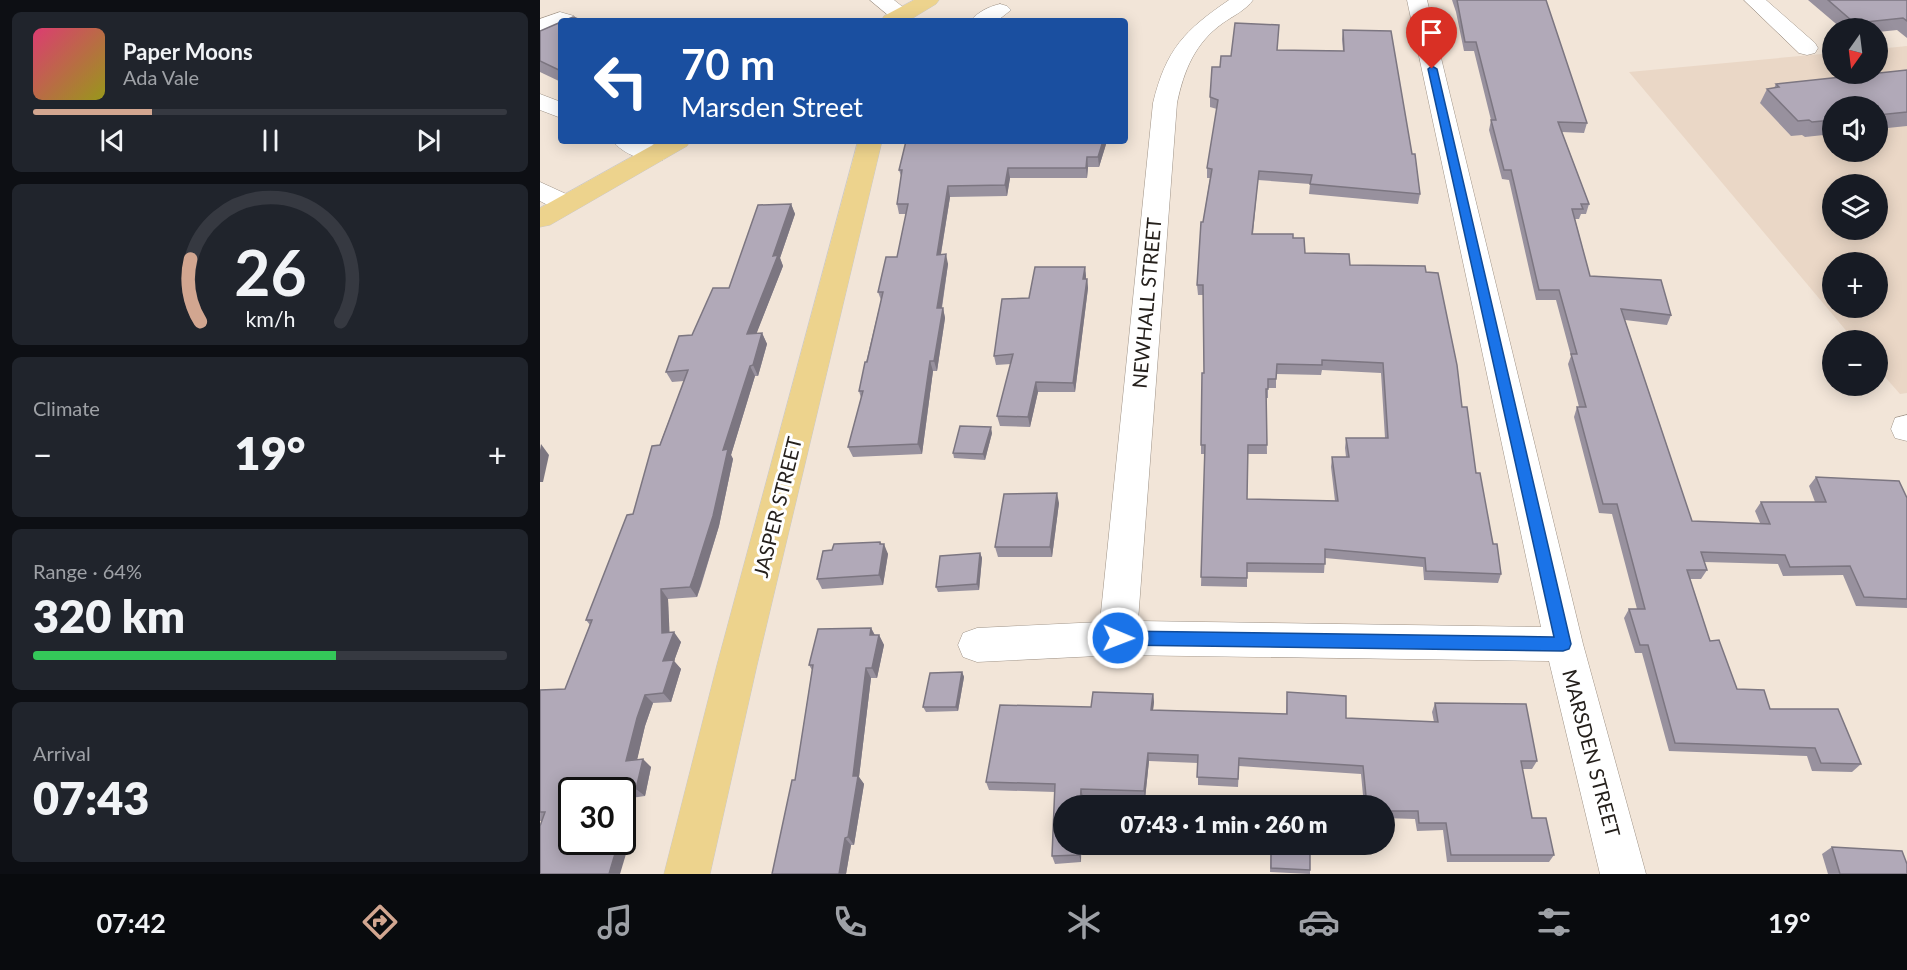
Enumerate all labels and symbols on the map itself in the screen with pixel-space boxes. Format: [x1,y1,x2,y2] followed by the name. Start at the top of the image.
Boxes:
[1406,7,1457,69] pin
[1822,18,1888,84] north arrow
[1127,216,1165,389] street label: NEWHALL STREET
[748,434,806,580] street label: JASPER STREET
[1086,606,1150,670] position arrow
[1558,666,1626,840] street label: MARSDEN STREET
[558,777,636,855] speed limit sign: 30

